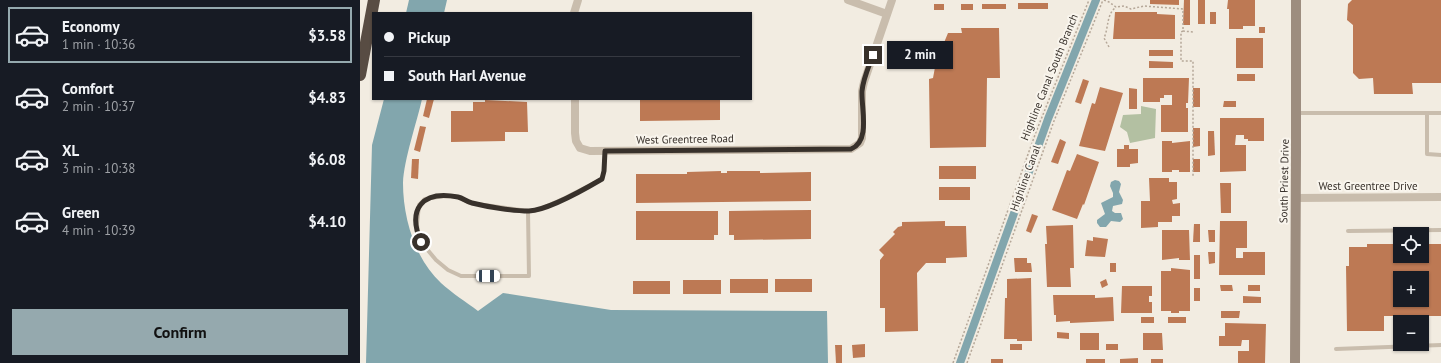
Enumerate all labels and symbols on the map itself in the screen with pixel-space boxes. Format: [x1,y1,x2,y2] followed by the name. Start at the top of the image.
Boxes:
[1017,12,1081,142] street label: Highline Canal South Branch
[887,41,953,69] callout: 2 min
[864,46,882,64] route end
[636,131,734,147] street label: West Greentree Road
[1276,138,1292,223] street label: South Priest Drive
[1007,142,1044,213] street label: Highline Canal
[1318,179,1418,193] street label: West Greentree Drive
[412,233,430,251] route start
[476,270,500,282] car

